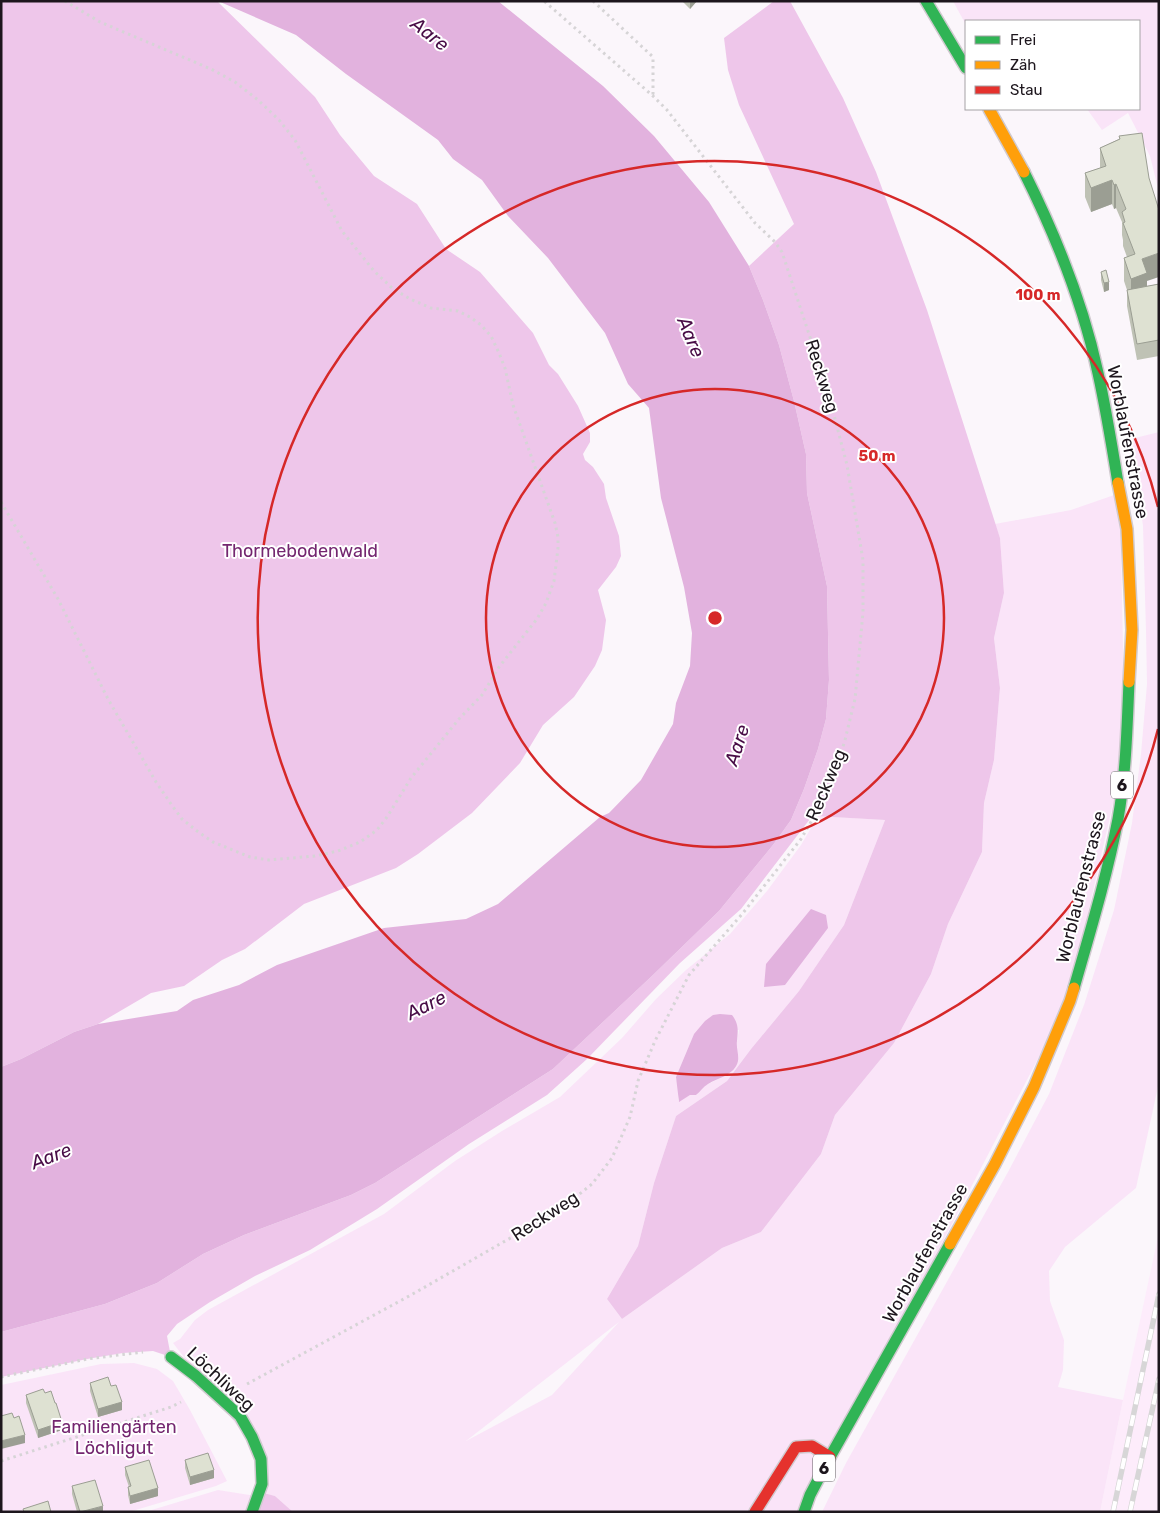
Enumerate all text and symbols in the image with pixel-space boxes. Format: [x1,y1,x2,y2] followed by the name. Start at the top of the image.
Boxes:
[406,11,454,56] water label: Aare
[965,20,1140,110] legend
[1010,31,1036,49] text: Frei
[1010,56,1036,74] text: Zäh
[1010,81,1043,99] text: Stau
[1016,286,1060,304] text: 100 m
[672,312,710,361] water label: Aare
[800,336,844,416] street label: Reckweg
[1102,363,1154,521] street label: Worblaufenstrasse
[859,447,895,465] text: 50 m
[222,540,378,562] park label: Thormebodenwald
[706,609,724,627] centre of rings
[719,721,754,769] water label: Aare
[801,746,851,824] street label: Reckweg
[1111,772,1133,798] road number: 6
[1051,809,1111,965] street label: Worblaufenstrasse
[401,985,450,1025] water label: Aare
[27,1138,75,1175] water label: Aare
[878,1179,972,1327] street label: Worblaufenstrasse
[507,1186,583,1246] street label: Reckweg
[182,1342,260,1416] street label: Löchliweg
[51,1416,177,1459] park label: Familiengärten Löchligut
[813,1455,835,1482] road number: 6

